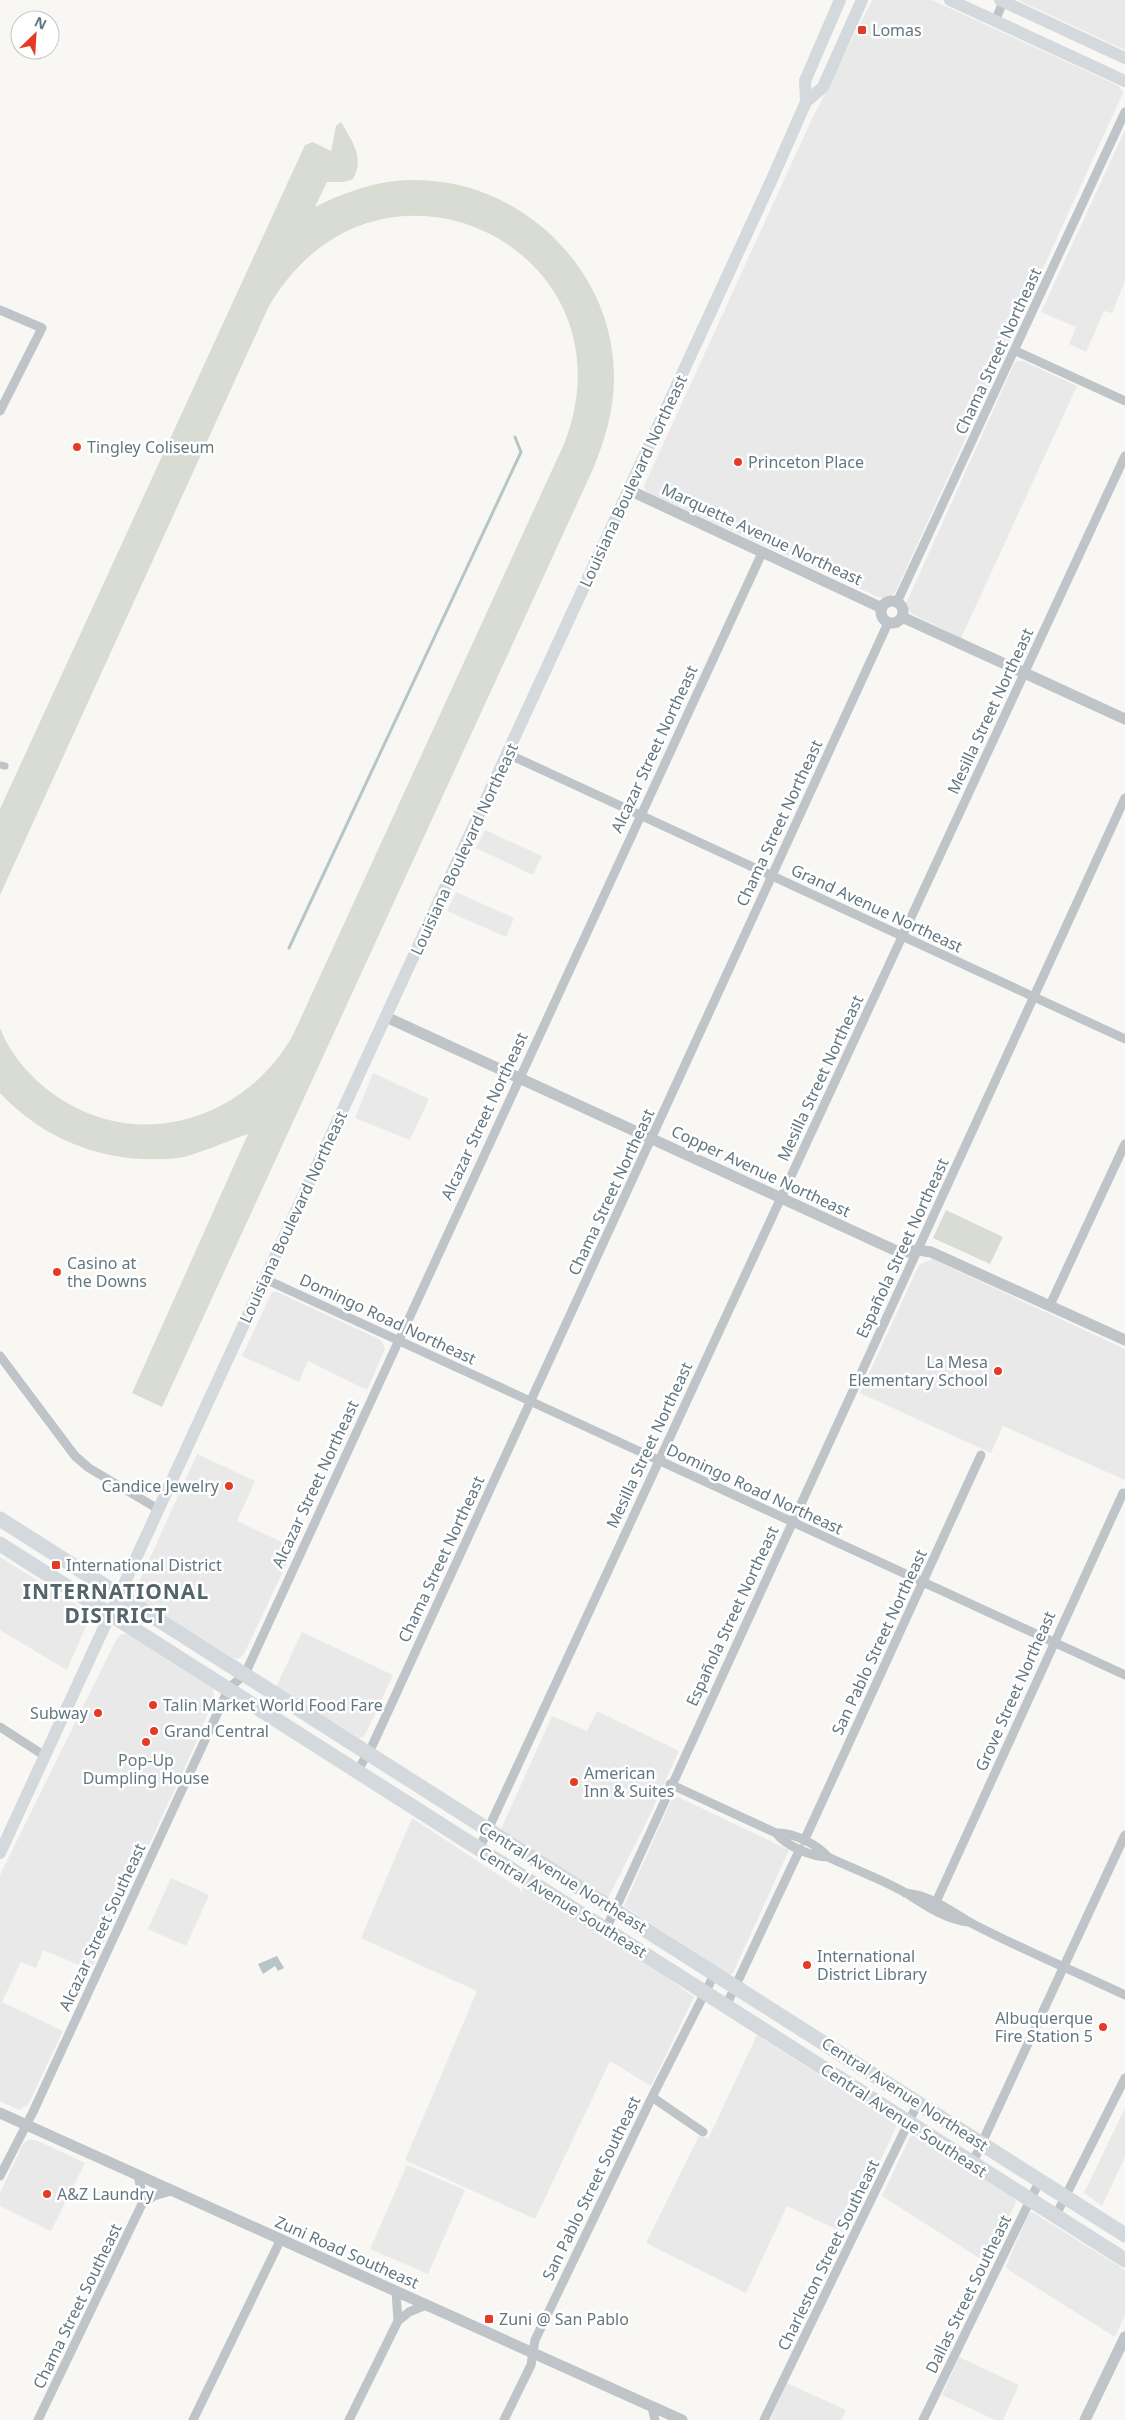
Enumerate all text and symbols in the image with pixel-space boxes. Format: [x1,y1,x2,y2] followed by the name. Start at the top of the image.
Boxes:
[10,10,60,60] north arrow
[32,12,50,34] text: N
[872,19,922,41] place label: Lomas
[856,24,868,36] marker: Lomas
[950,264,1046,438] street label: Chama Street Northeast
[574,371,692,591] street label: Louisiana Boulevard Northeast
[87,436,215,458] place label: Tingley Coliseum
[71,441,83,453] marker: Tingley Coliseum
[748,451,864,473] place label: Princeton Place
[732,456,744,468] marker: Princeton Place
[658,478,866,590] street label: Marquette Avenue Northeast
[942,624,1038,798] street label: Mesilla Street Northeast
[605,661,703,836] street label: Alcazar Street Northeast
[731,736,827,910] street label: Chama Street Northeast
[405,739,523,959] street label: Louisiana Boulevard Northeast
[788,859,966,958] street label: Grand Avenue Northeast
[772,991,868,1165] street label: Mesilla Street Northeast
[435,1028,533,1203] street label: Alcazar Street Northeast
[563,1105,659,1279] street label: Chama Street Northeast
[234,1107,352,1327] street label: Louisiana Boulevard Northeast
[668,1120,854,1222] street label: Copper Avenue Northeast
[850,1154,954,1342] street label: Española Street Northeast
[67,1252,147,1292] place label: Casino at the Downs
[51,1266,63,1278] marker: Casino at the Downs
[296,1268,480,1370] street label: Domingo Road Northeast
[849,1351,988,1391] place label: La Mesa Elementary School
[601,1358,697,1532] street label: Mesilla Street Northeast
[992,1365,1004,1377] marker: La Mesa Elementary School
[266,1396,364,1571] street label: Alcazar Street Northeast
[663,1438,847,1540] street label: Domingo Road Northeast
[393,1472,489,1646] street label: Chama Street Northeast
[102,1475,220,1497] place label: Candice Jewelry
[223,1480,235,1492] marker: Candice Jewelry
[680,1522,784,1710] street label: Española Street Northeast
[826,1545,932,1738] street label: San Pablo Street Northeast
[66,1554,222,1576] place label: International District
[50,1559,62,1571] marker: International District
[23,1577,209,1629] district label: INTERNATIONAL DISTRICT
[970,1607,1060,1774] street label: Grove Street Northeast
[163,1694,383,1716] place label: Talin Market World Food Fare
[147,1699,159,1711] marker: Talin Market World Food Fare
[30,1702,89,1724] place label: Subway
[92,1707,104,1719] marker: Subway
[164,1720,269,1742] place label: Grand Central
[148,1725,160,1737] marker: Grand Central
[140,1736,152,1748] marker: Pop-Up Dumpling House
[83,1749,209,1789] place label: Pop-Up Dumpling House
[584,1762,675,1802] place label: American Inn & Suites
[568,1776,580,1788] marker: American Inn & Suites
[475,1816,651,1938] street label: Central Avenue Northeast
[53,1839,151,2014] street label: Alcazar Street Southeast
[475,1841,651,1963] street label: Central Avenue Southeast
[817,1945,928,1985] place label: International District Library
[801,1959,813,1971] marker: International District Library
[995,2007,1093,2047] place label: Albuquerque Fire Station 5
[1097,2021,1109,2033] marker: Albuquerque Fire Station 5
[818,2032,993,2156] street label: Central Avenue Northeast
[817,2058,992,2182] street label: Central Avenue Southeast
[537,2092,645,2284] street label: San Pablo Street Southeast
[772,2156,884,2354] street label: Charleston Street Southeast
[57,2183,155,2205] place label: A&Z Laundry
[41,2188,53,2200] marker: A&Z Laundry
[272,2210,423,2294] street label: Zuni Road Southeast
[920,2211,1016,2377] street label: Dallas Street Southeast
[27,2219,127,2392] street label: Chama Street Southeast
[499,2308,629,2330] place label: Zuni @ San Pablo
[483,2313,495,2325] marker: Zuni @ San Pablo

